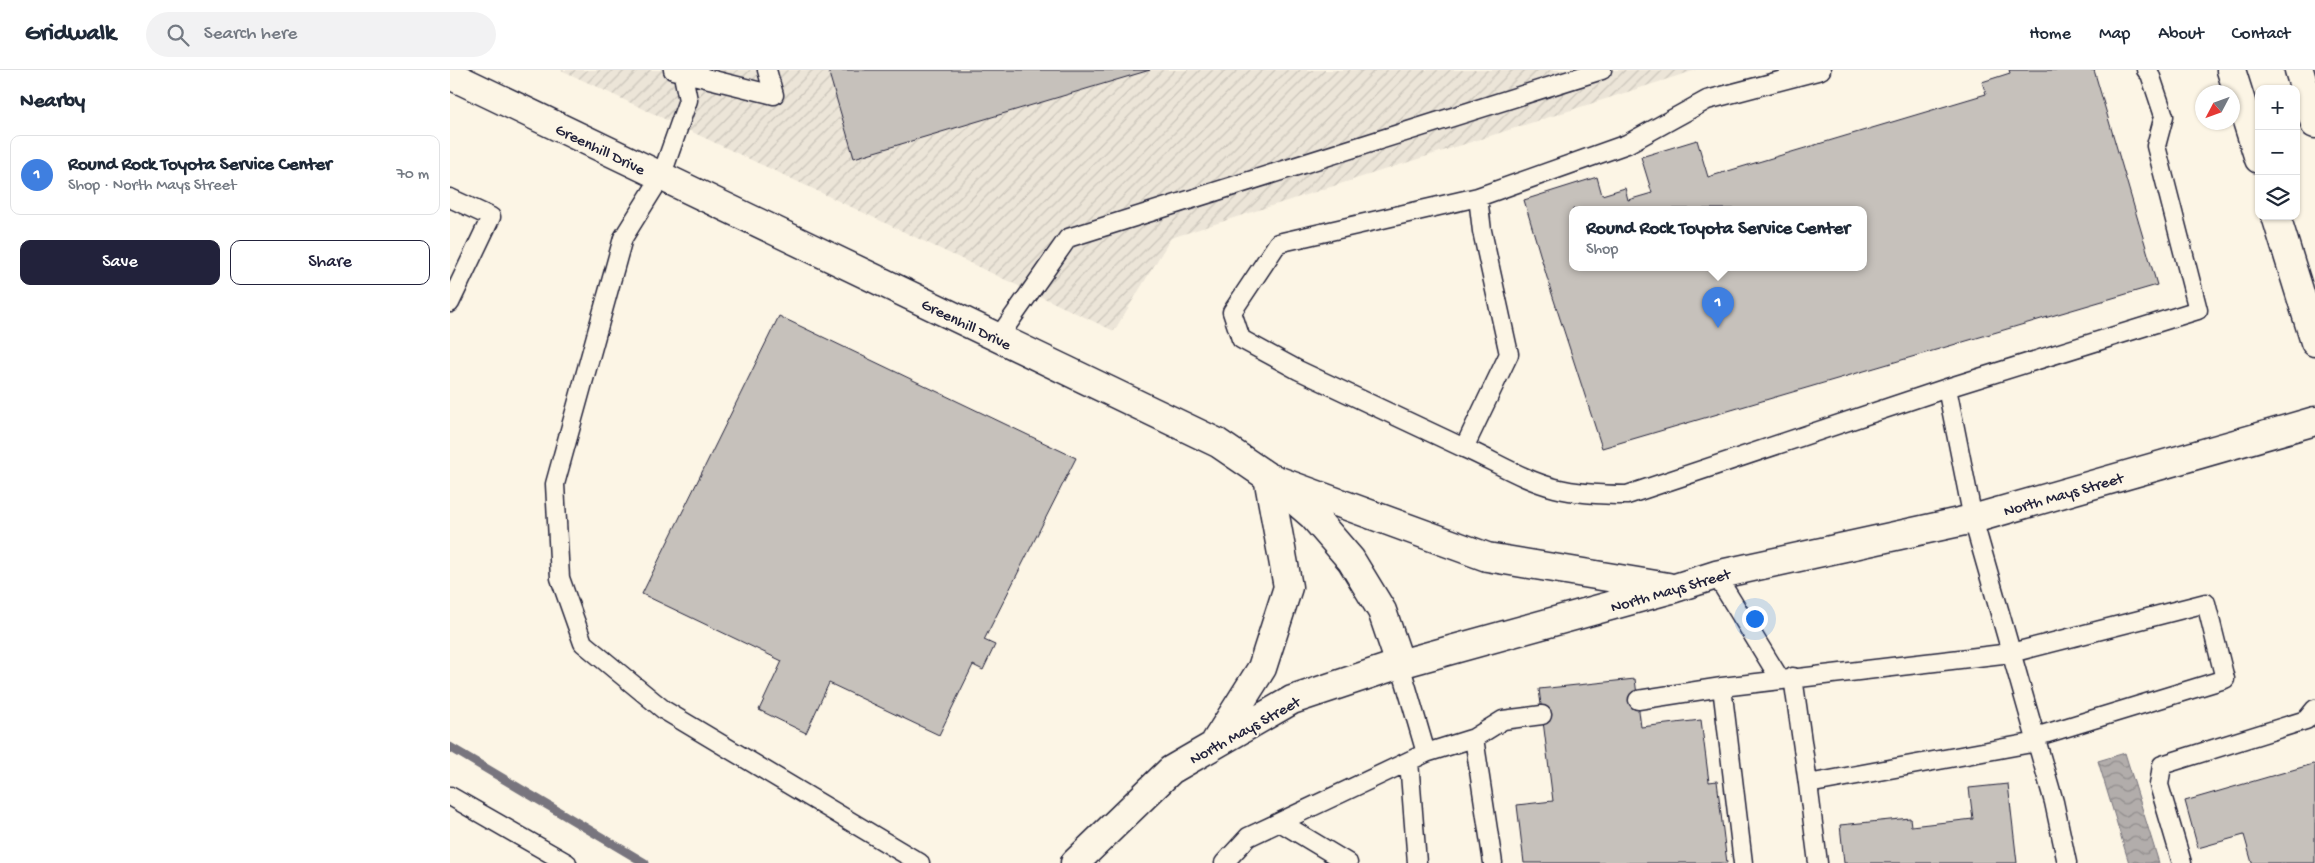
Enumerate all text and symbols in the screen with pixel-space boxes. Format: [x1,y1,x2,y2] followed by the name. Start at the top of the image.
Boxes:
[146,12,496,57] search box
[25,20,116,49] text: Gridwalk
[164,21,192,49] icon: search
[204,23,297,46] text: Search here
[2029,24,2071,45] text: Home
[2099,24,2130,45] text: Map
[2158,24,2204,45] text: About
[2232,24,2290,45] text: Contact
[2195,85,2240,130] north arrow
[2255,85,2300,220] map controls
[2255,85,2300,130] button: +
[20,90,85,115] text: Nearby
[551,121,648,181] street label: Greenhill Drive
[2255,130,2300,175] button: −
[68,154,332,177] text: Round Rock Toyota Service Center
[34,166,40,185] text: 1
[396,166,429,185] text: 70 m
[2255,175,2300,220] button: layers
[68,177,236,196] text: Shop · North Mays Street
[1569,206,1867,271] popup
[1586,218,1850,241] text: Round Rock Toyota Service Center
[20,240,220,285] button: Save
[230,240,430,285] button: Share
[1586,241,1618,260] text: Shop
[1702,287,1734,328] pin: 1
[917,296,1014,356] street label: Greenhill Drive
[2002,470,2127,523] street label: North Mays Street
[1609,566,1734,619] street label: North Mays Street
[1742,606,1768,632] your location
[1187,693,1306,770] street label: North Mays Street

